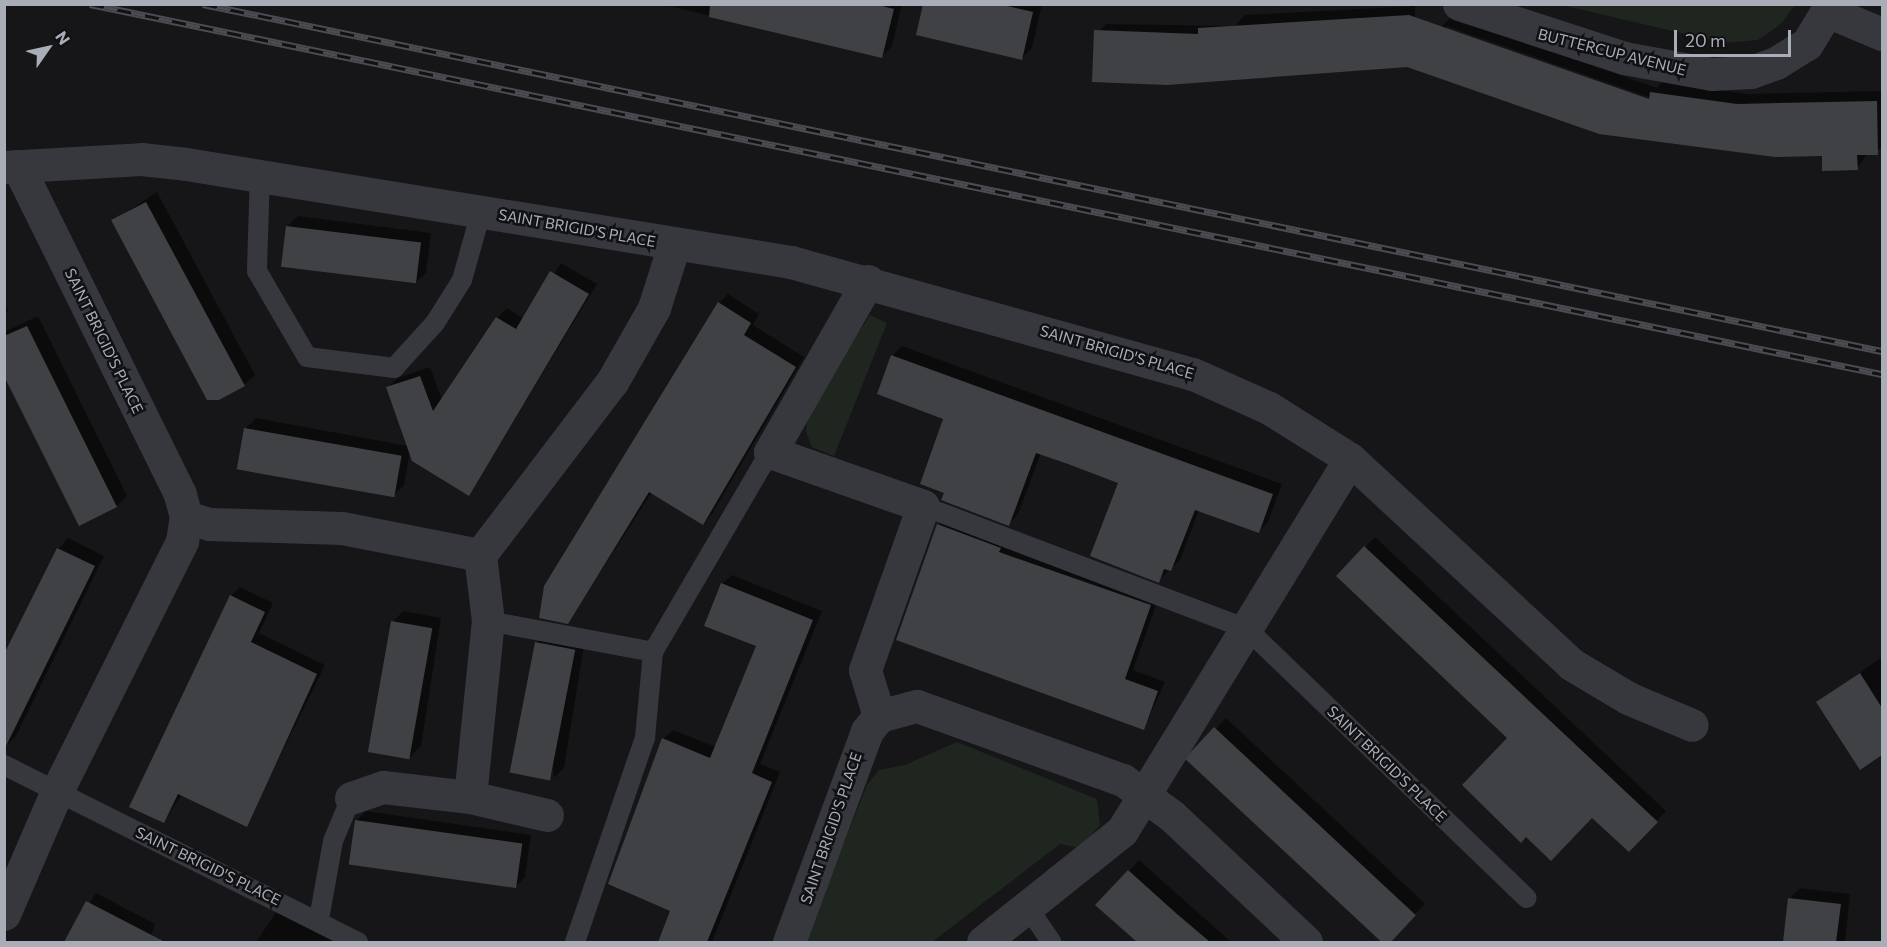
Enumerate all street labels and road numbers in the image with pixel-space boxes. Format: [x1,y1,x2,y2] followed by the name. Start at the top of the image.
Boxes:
[1536,25,1688,79] street label: BUTTERCUP AVENUE
[497,205,657,251] street label: SAINT BRIGID'S PLACE
[61,266,147,416] street label: SAINT BRIGID'S PLACE
[1038,321,1196,383] street label: SAINT BRIGID'S PLACE
[1324,702,1450,826] street label: SAINT BRIGID'S PLACE
[797,750,865,906] street label: SAINT BRIGID'S PLACE
[133,823,283,909] street label: SAINT BRIGID'S PLACE

